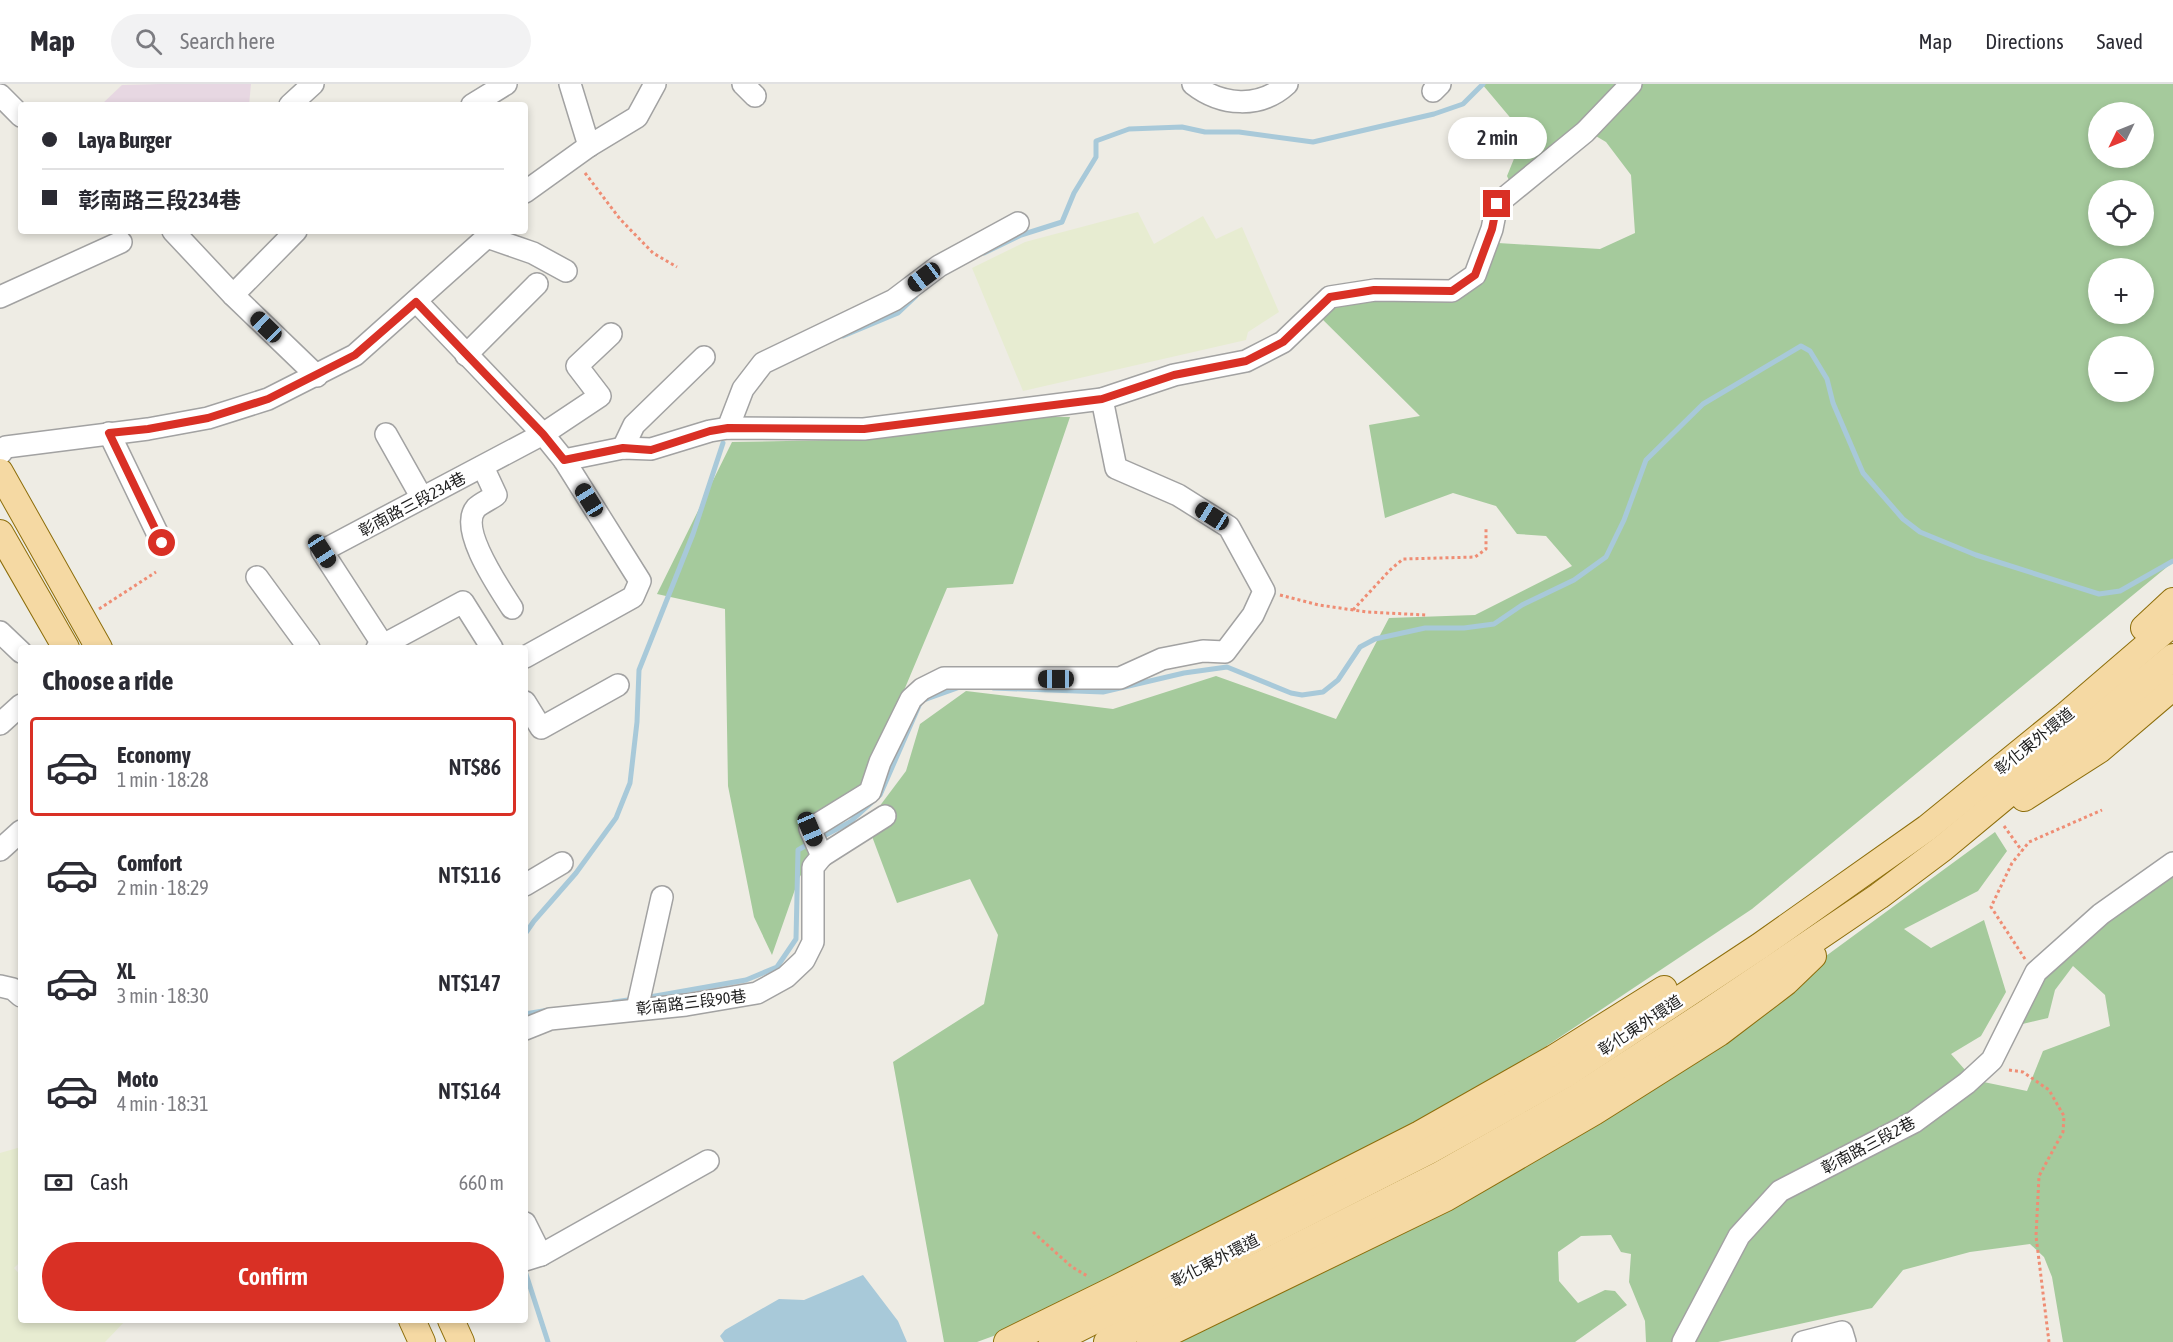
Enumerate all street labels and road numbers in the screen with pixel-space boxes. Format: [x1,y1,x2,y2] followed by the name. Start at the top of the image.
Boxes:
[355,468,469,540] street label: 彰南路三段234巷
[1991,704,2077,778] street label: 彰化東外環道
[635,986,747,1018] street label: 彰南路三段90巷
[1595,991,1685,1059] street label: 彰化東外環道
[1818,1113,1918,1177] street label: 彰南路三段2巷
[1168,1230,1262,1290] street label: 彰化東外環道

